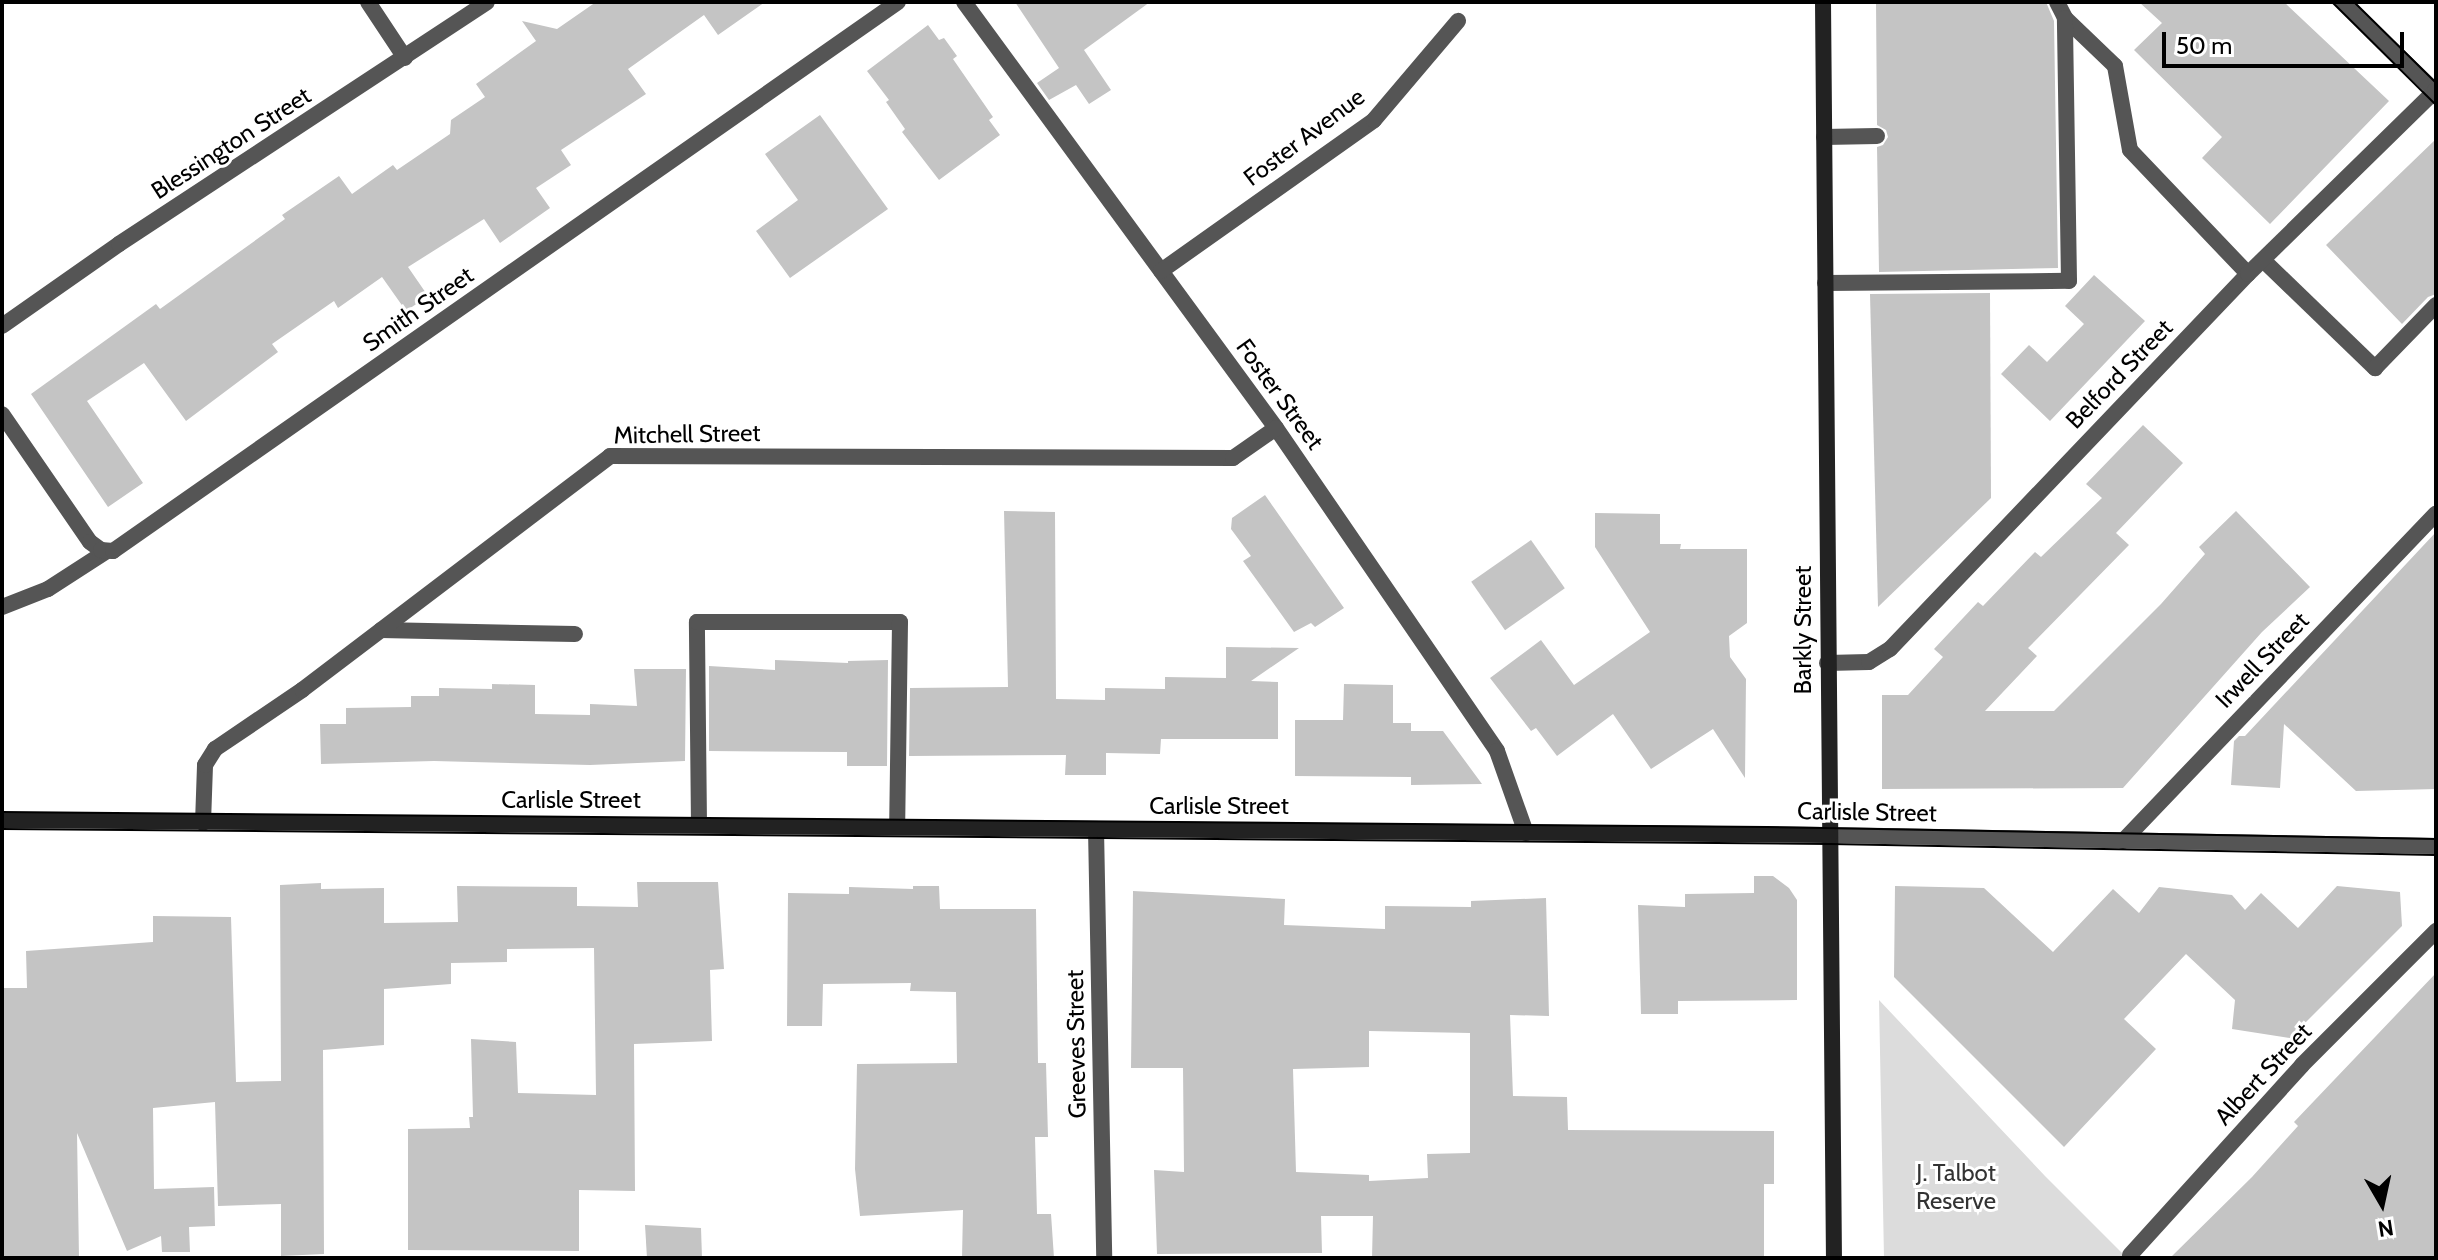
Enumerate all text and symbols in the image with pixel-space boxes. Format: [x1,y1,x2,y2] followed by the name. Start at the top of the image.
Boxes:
[2166,16,2408,66] scale bar
[2176,31,2232,60] text: 50 m
[146,81,316,205] street label: Blessington Street
[1238,82,1370,192] street label: Foster Avenue
[357,260,479,358] street label: Smith Street
[2060,313,2178,435] street label: Belford Street
[1230,333,1330,455] street label: Foster Street
[613,418,761,450] street label: Mitchell Street
[1789,566,1817,694] street label: Barkly Street
[2209,606,2315,714] street label: Irwell Street
[501,786,641,814] street label: Carlisle Street
[1149,792,1289,820] street label: Carlisle Street
[1797,796,1937,828] street label: Carlisle Street
[1060,969,1092,1119] street label: Greeves Street
[2209,1017,2317,1131] street label: Albert Street
[1916,1159,1996,1215] park label: J. Talbot Reserve
[2342,1164,2422,1244] north arrow
[2376,1214,2396,1243] text: N

